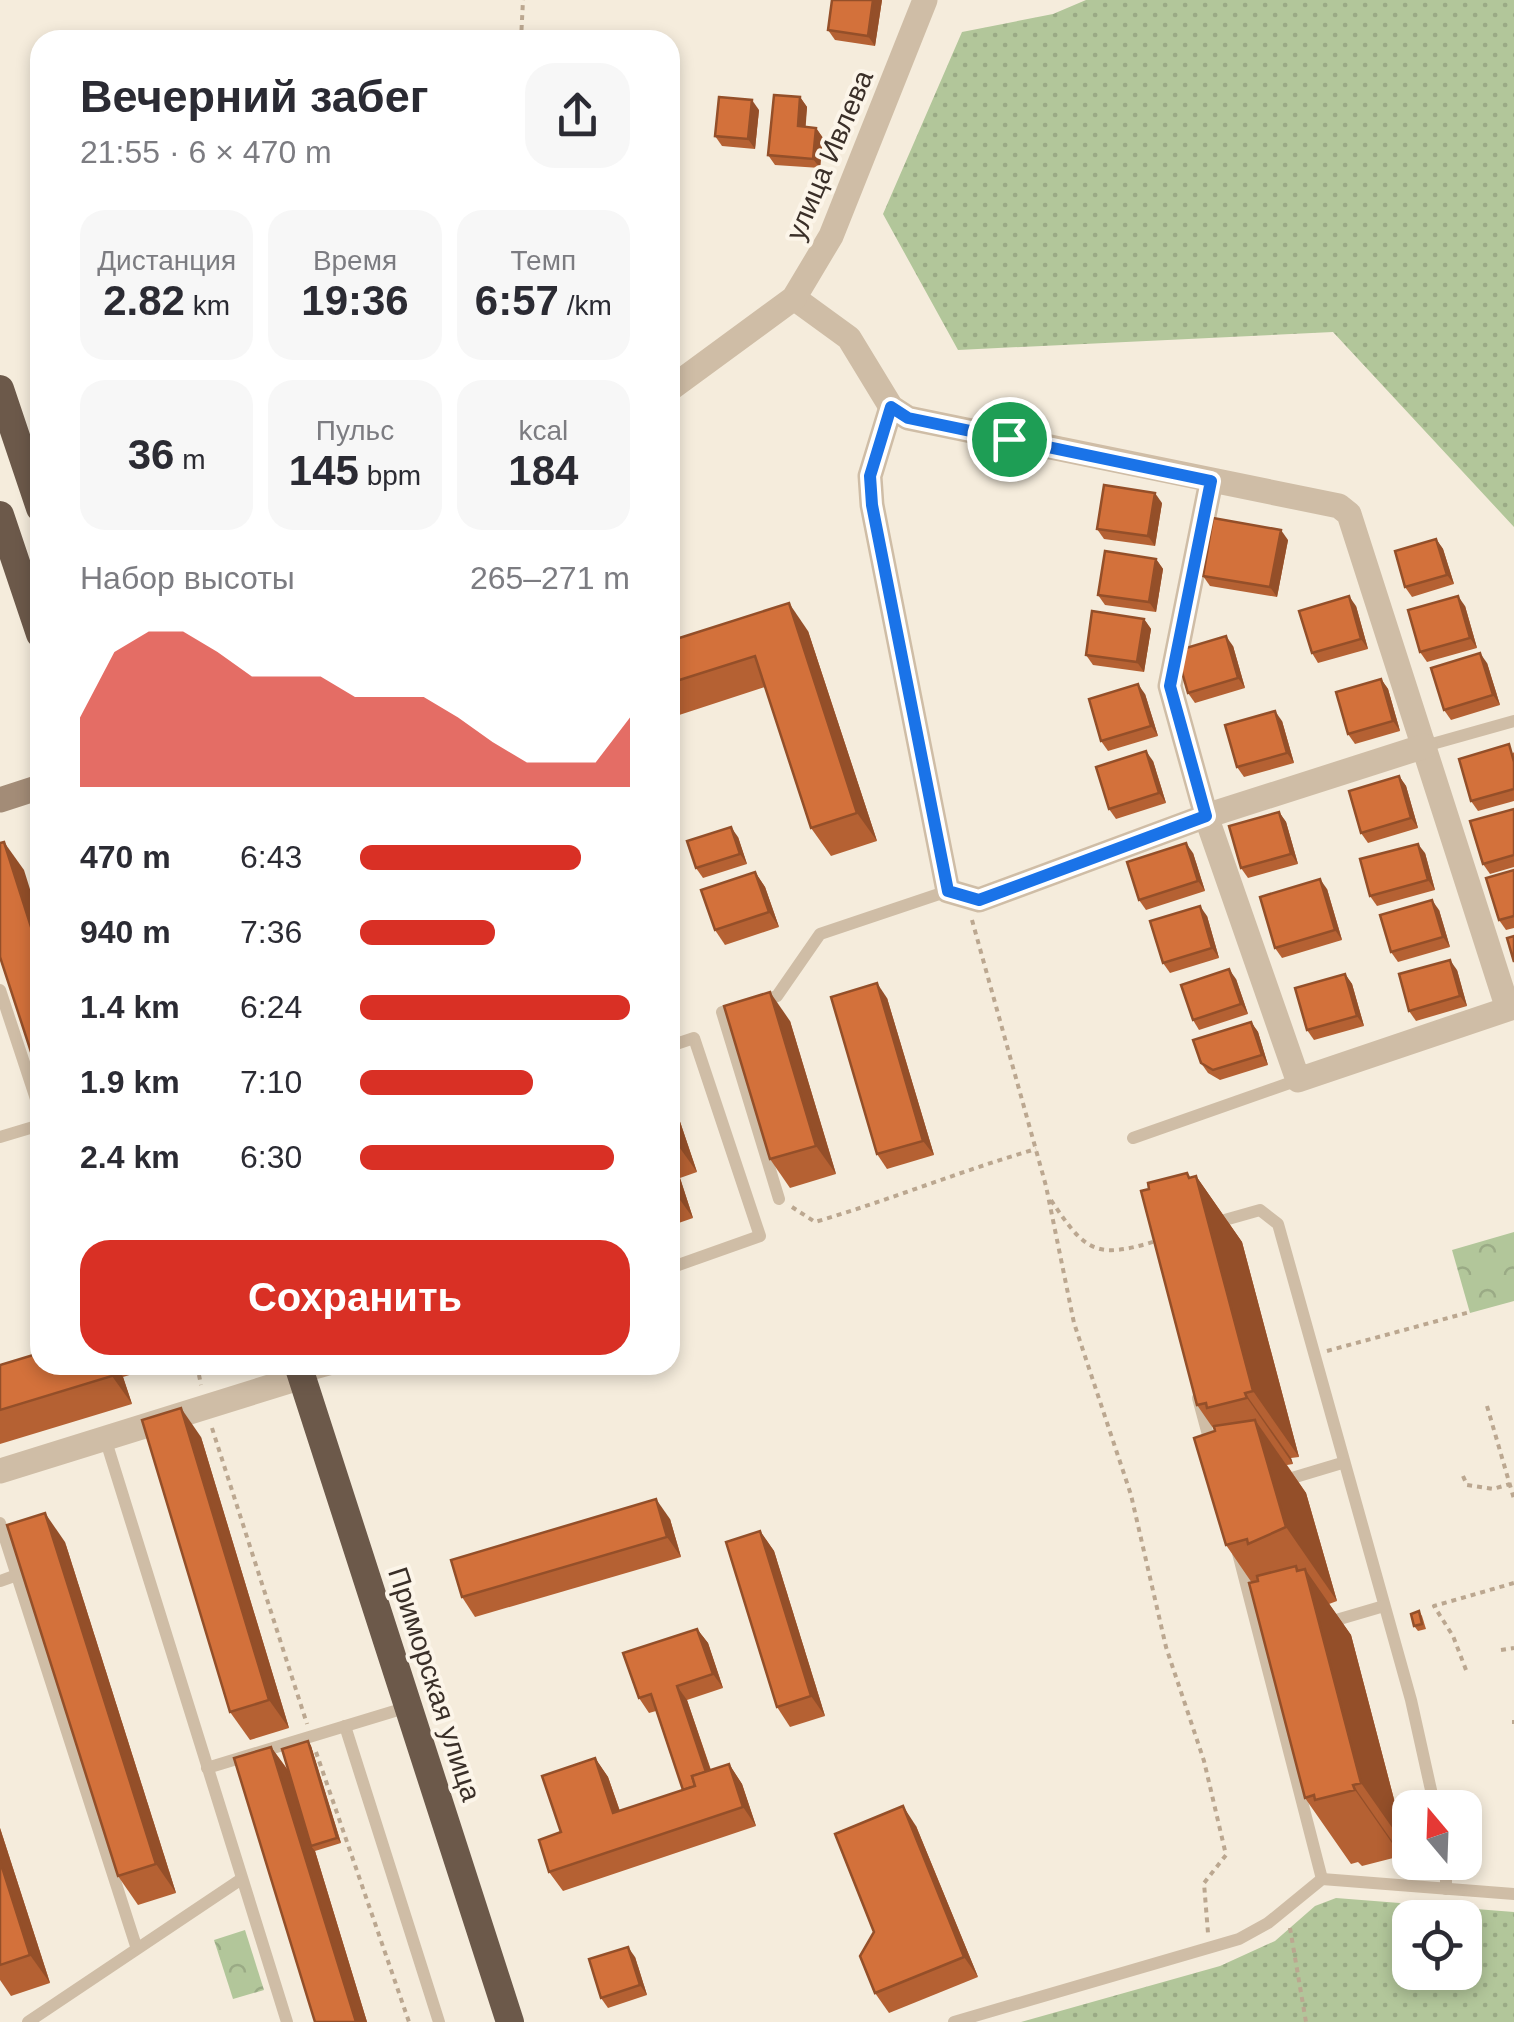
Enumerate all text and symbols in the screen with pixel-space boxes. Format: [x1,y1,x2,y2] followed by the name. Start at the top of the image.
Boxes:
[525,63,630,168] button: share
[780,65,879,245] street label: улица Ивлева
[80,71,428,122] text: Вечерний забег
[80,134,332,170] text: 21:55 · 6 × 470 m
[97,245,236,276] text: Дистанция
[313,245,397,276] text: Время
[511,245,576,276] text: Темп
[103,277,185,324] text: 2.82
[301,277,409,324] text: 19:36
[475,277,559,324] text: 6:57
[185,290,230,321] text: km
[559,290,612,321] text: /km
[967,397,1052,482] pin
[982,412,1037,467] icon: arrive
[316,415,394,446] text: Пульс
[518,415,568,446] text: kcal
[128,431,174,478] text: 36
[174,444,206,475] text: m
[289,447,359,494] text: 145
[508,447,578,494] text: 184
[359,460,421,491] text: bpm
[80,560,295,596] text: Набор высоты
[470,560,630,596] text: 265–271 m
[80,839,171,875] text: 470 m
[240,839,302,875] text: 6:43
[80,914,171,950] text: 940 m
[240,914,302,950] text: 7:36
[80,989,180,1025] text: 1.4 km
[240,989,302,1025] text: 6:24
[80,1064,180,1100] text: 1.9 km
[240,1064,302,1100] text: 7:10
[80,1139,180,1175] text: 2.4 km
[240,1139,302,1175] text: 6:30
[80,1240,630,1355] button: Сохранить
[382,1563,487,1805] street label: Приморская улица
[1392,1790,1482,1880] north arrow
[1392,1790,1482,1990] map controls
[1392,1900,1482,1990] button: locate

